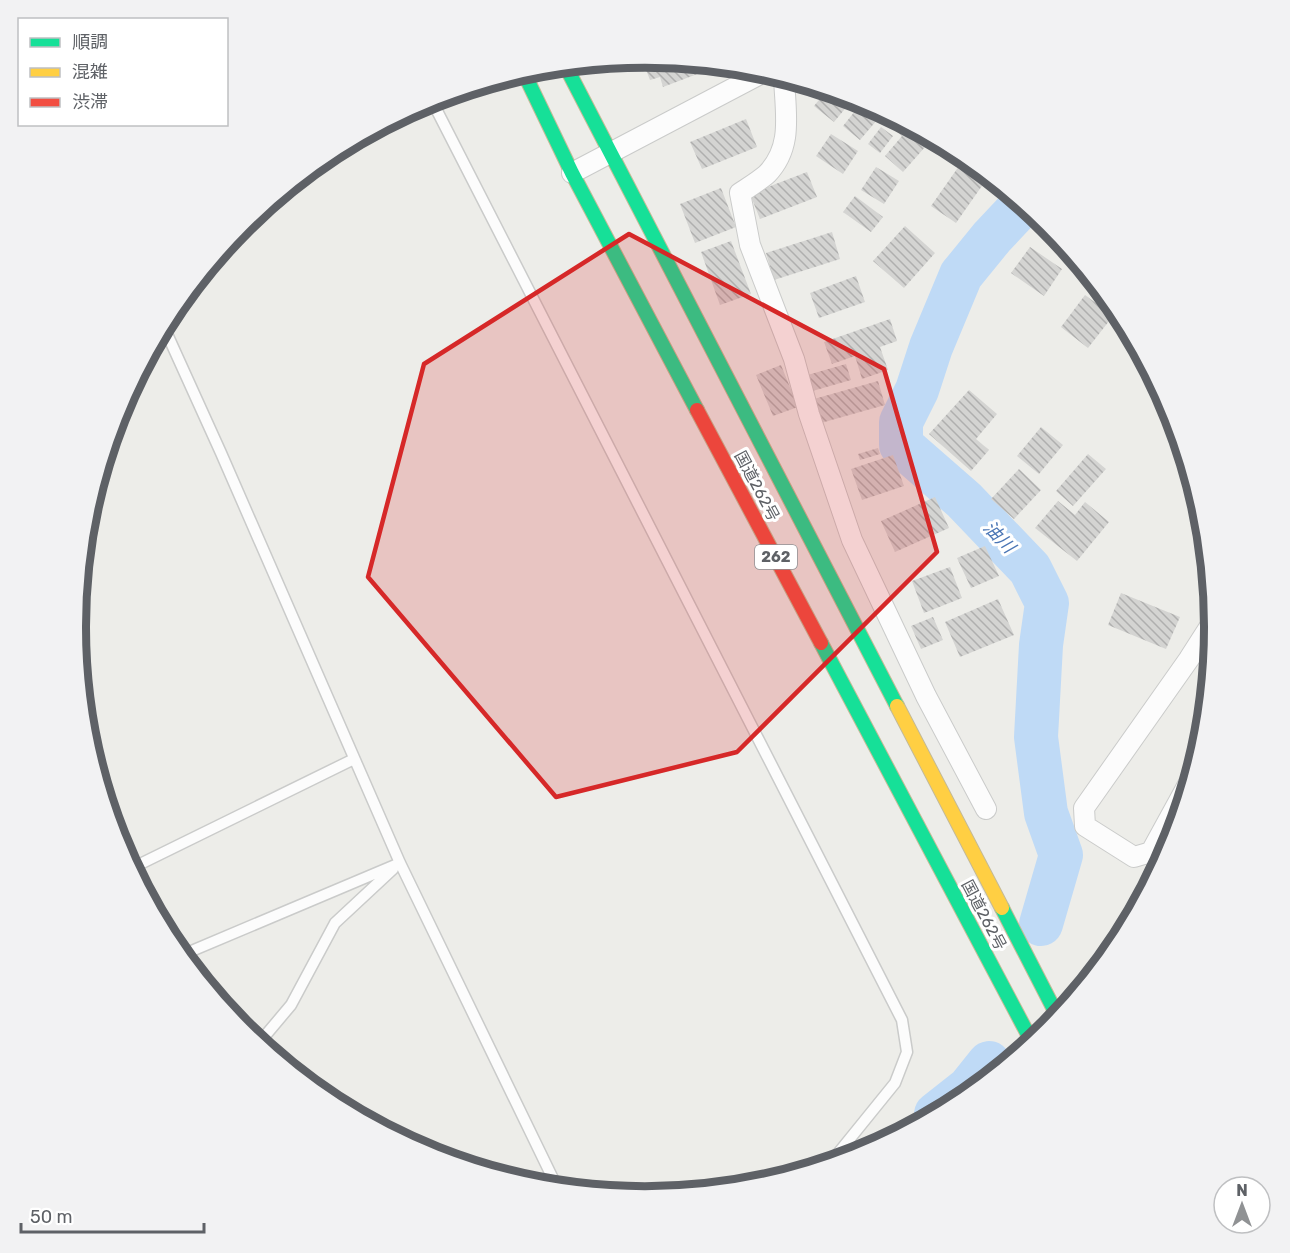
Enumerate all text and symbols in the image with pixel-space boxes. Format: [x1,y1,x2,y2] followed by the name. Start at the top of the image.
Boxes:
[18,18,228,126] legend
[72,31,108,53] text: 順調
[72,61,108,83] text: 混雑
[72,91,108,113] text: 渋滞
[731,448,783,524] street label: 国道262号
[979,516,1021,559] water label: 油川
[755,545,797,569] road number: 262
[958,877,1010,953] street label: 国道262号
[1212,1175,1272,1235] north arrow
[1236,1181,1248,1200] text: N
[21,1196,204,1234] scale bar
[30,1206,73,1228] text: 50 m

